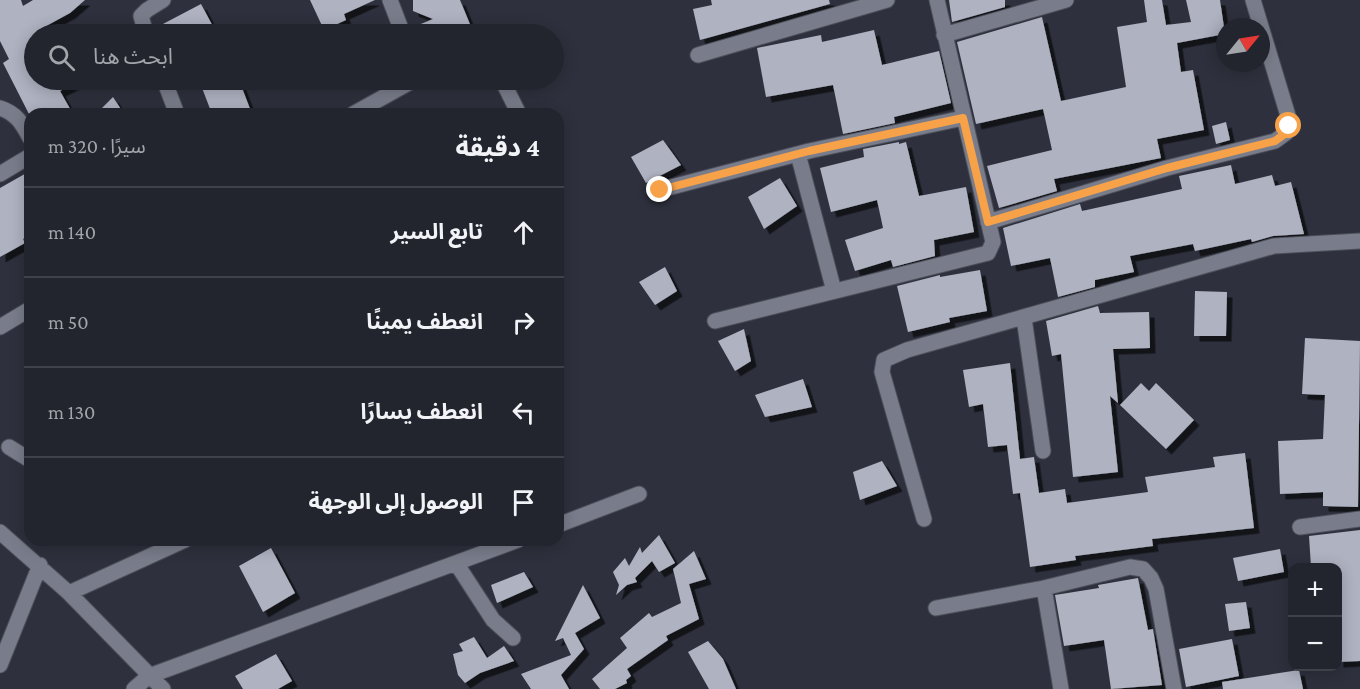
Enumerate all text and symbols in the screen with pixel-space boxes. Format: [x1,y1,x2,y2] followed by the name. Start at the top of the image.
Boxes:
[1216,18,1270,72] north arrow
[24,24,564,90] search box
[45,41,78,74] icon: search
[93,44,173,69] text: ابحث هنا
[1275,112,1301,138] route start
[456,133,540,162] text: 4 دقيقة
[48,135,146,157] text: سيرًا · 320 m
[646,176,672,202] route end
[507,216,540,249] icon: ahead
[391,219,483,244] text: تابع السير
[48,221,96,243] text: 140 m
[507,306,540,339] icon: right
[366,309,483,334] text: انعطف يمينًا
[48,311,89,333] text: 50 m
[507,396,540,429] icon: left
[361,399,483,424] text: انعطف يسارًا
[48,401,95,423] text: 130 m
[507,486,540,519] icon: arrive
[308,489,483,514] text: الوصول إلى الوجهة
[1288,563,1342,671] map controls
[1288,563,1342,617] button: +
[1288,617,1342,671] button: −

